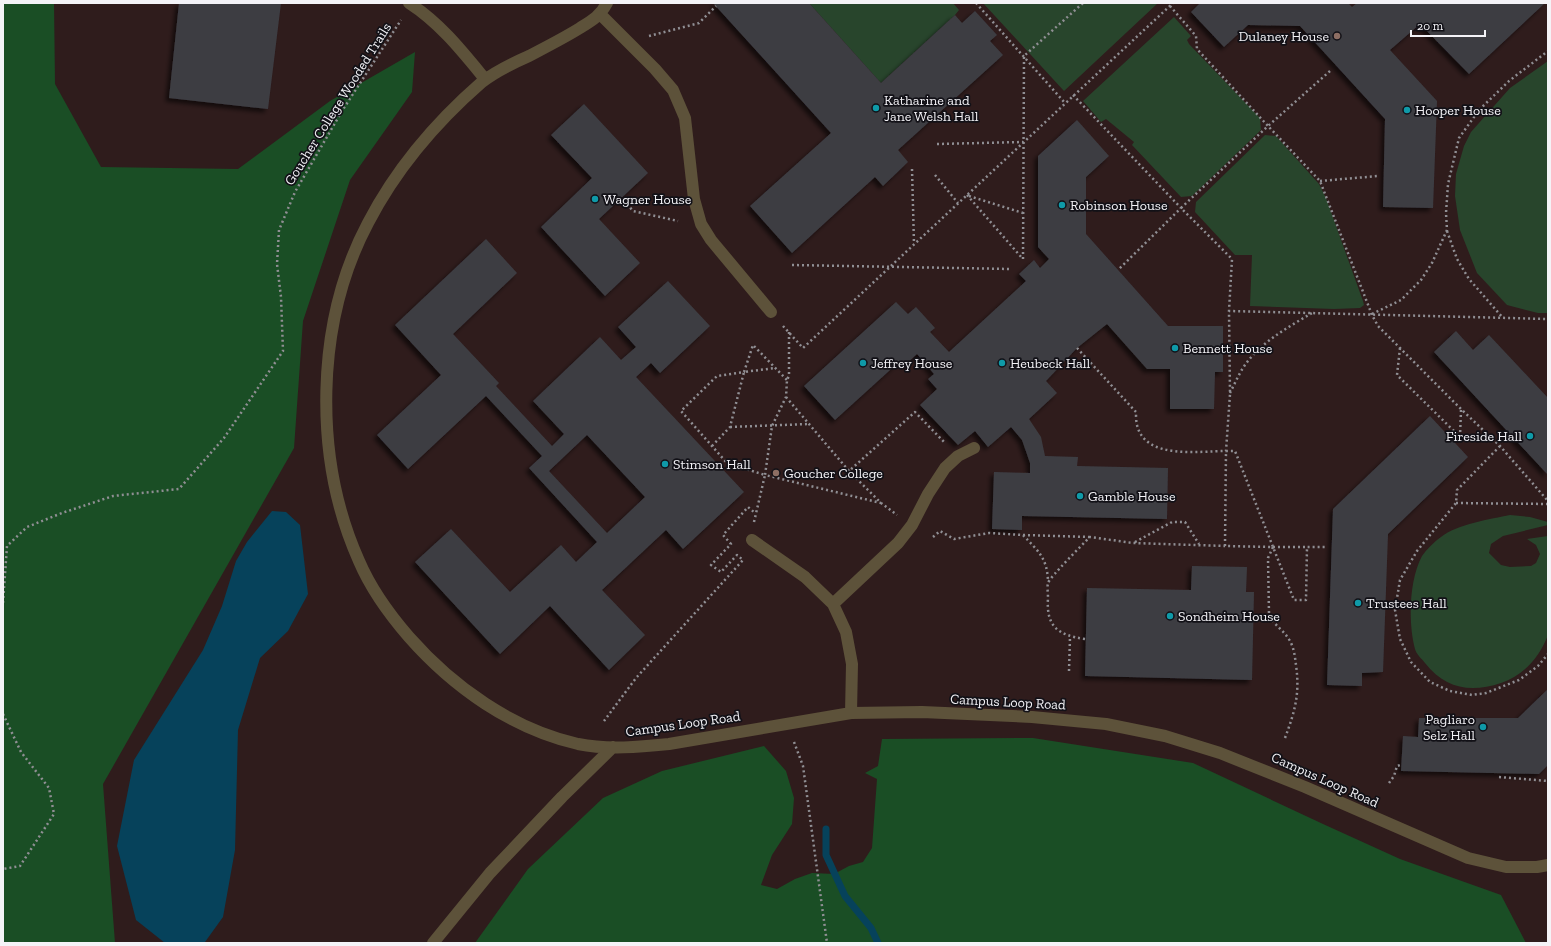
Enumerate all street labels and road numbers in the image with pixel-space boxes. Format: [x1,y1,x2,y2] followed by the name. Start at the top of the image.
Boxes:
[281,20,395,188] street label: Goucher College Wooded Trails
[950,690,1067,714] street label: Campus Loop Road
[625,707,742,740] street label: Campus Loop Road
[1269,749,1382,811] street label: Campus Loop Road

